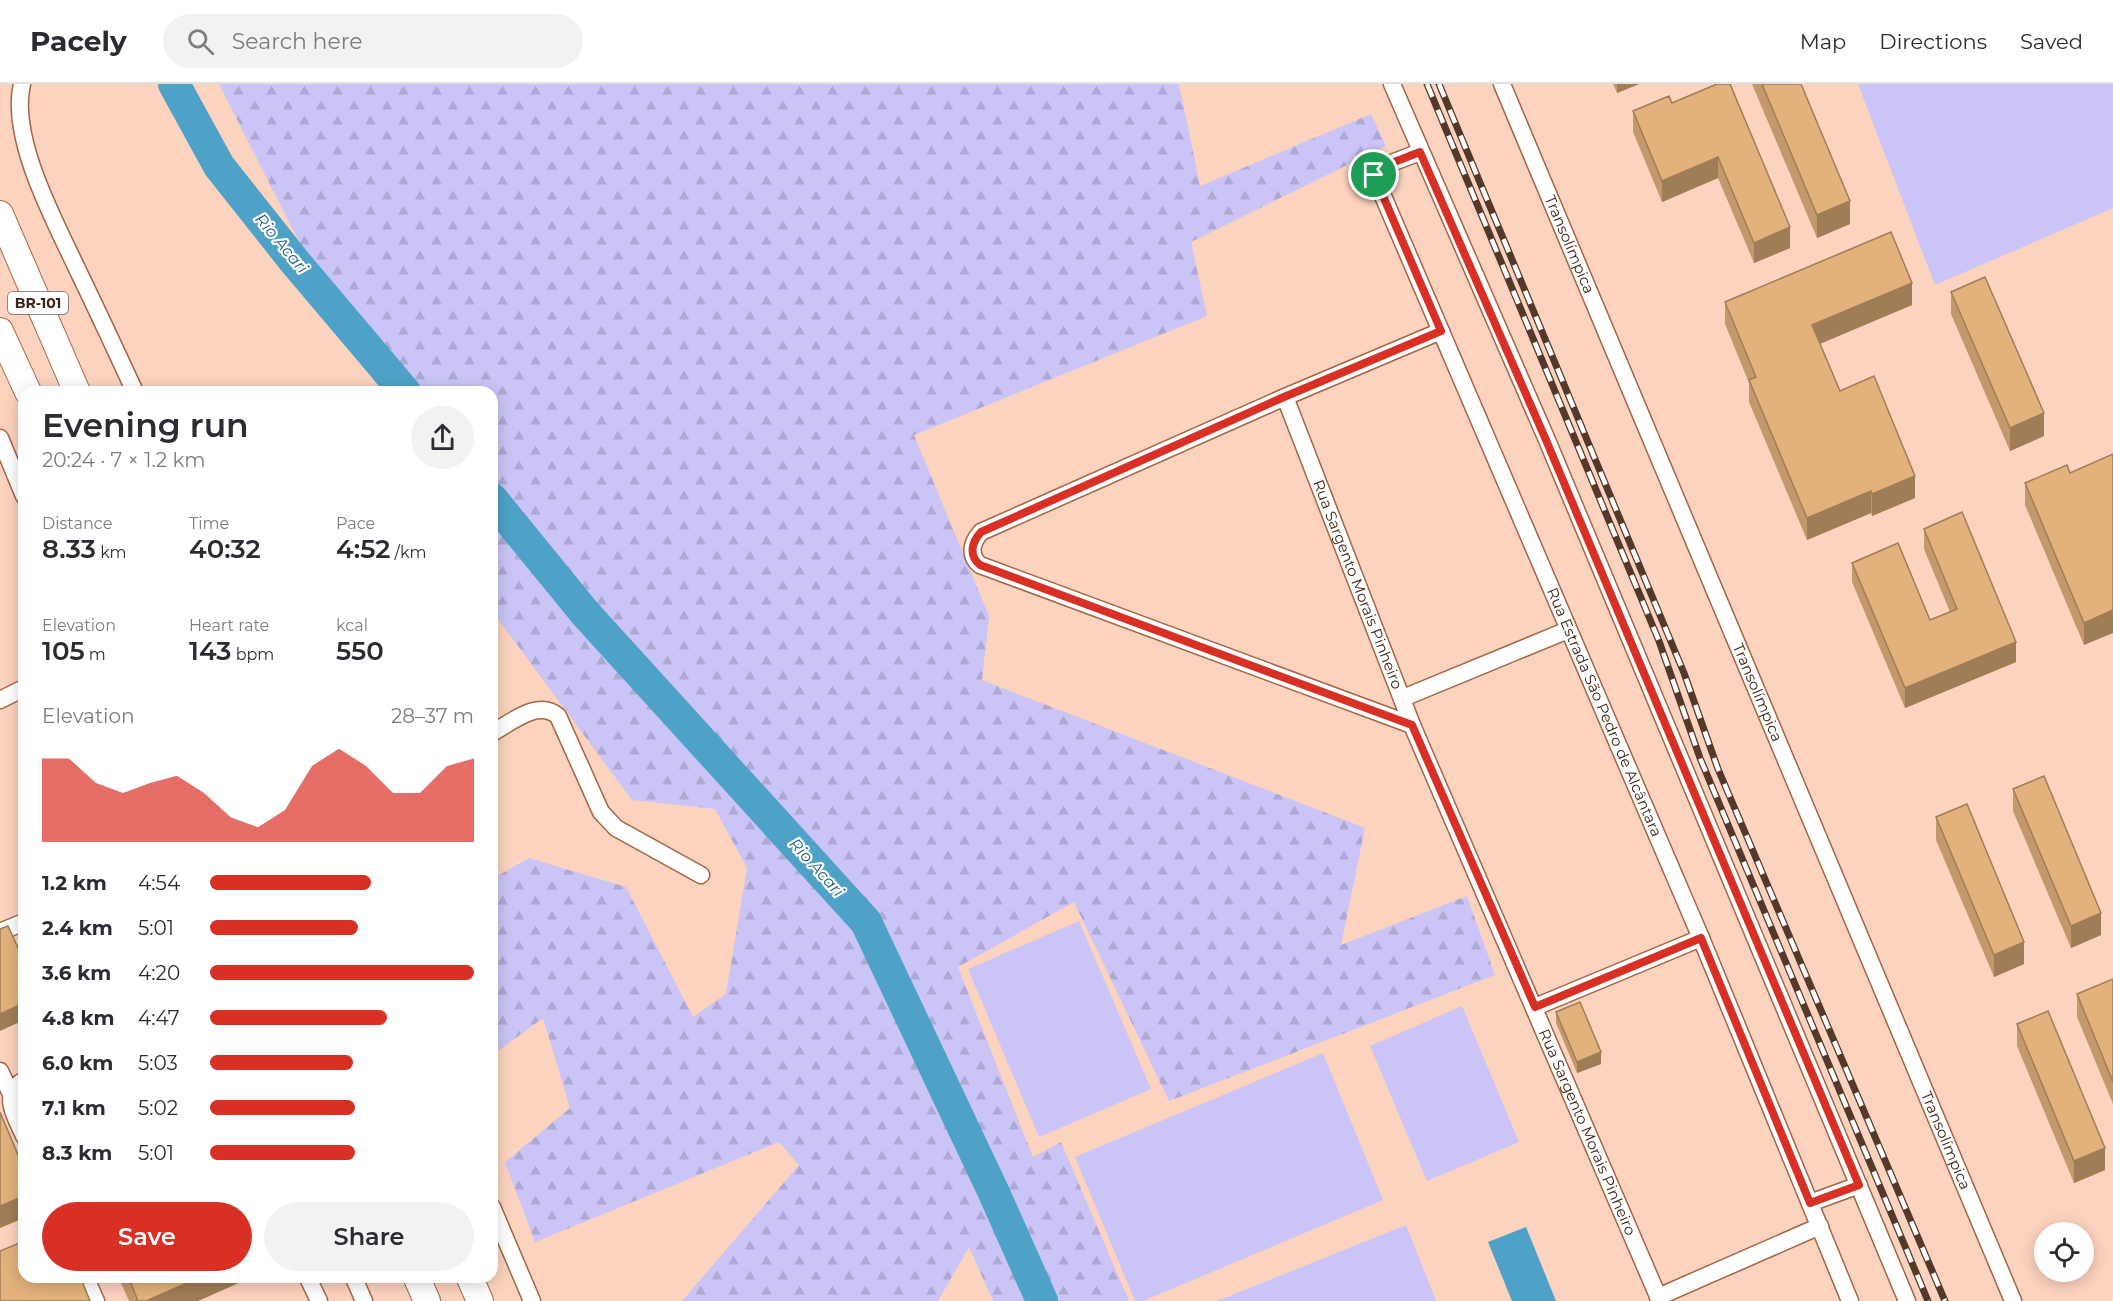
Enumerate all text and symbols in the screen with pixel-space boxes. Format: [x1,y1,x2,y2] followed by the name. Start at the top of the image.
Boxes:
[163,14,583,68] search box
[30,24,127,58] text: Pacely
[184,25,217,58] icon: search
[232,28,363,55] text: Search here
[1800,29,1846,54] text: Map
[1879,29,1987,54] text: Directions
[2020,29,2083,54] text: Saved
[1348,149,1399,200] pin
[1357,158,1390,191] icon: arrive
[1541,192,1599,296] street label: Transolímpica
[251,210,312,277] water label: Rio Acari
[8,292,68,314] road number: BR-101
[42,405,249,445] text: Evening run
[411,406,474,469] button: share
[42,448,206,472] text: 20:24 · 7 × 1.2 km
[1309,477,1407,692] street label: Rua Sargento Morais Pinheiro
[42,514,112,533] text: Distance
[189,514,229,533] text: Time
[336,514,375,533] text: Pace
[42,533,96,565] text: 8.33
[189,533,261,565] text: 40:32
[336,533,390,565] text: 4:52
[96,543,127,562] text: km
[390,543,426,562] text: /km
[1543,585,1666,839] street label: Rua Estrada São Pedro de Alcântara
[42,616,116,635] text: Elevation
[189,616,269,635] text: Heart rate
[336,616,368,635] text: kcal
[42,635,85,667] text: 105
[189,635,231,667] text: 143
[336,635,384,667] text: 550
[1729,640,1787,744] street label: Transolímpica
[85,645,106,664] text: m
[231,645,274,664] text: bpm
[42,704,134,728] text: Elevation
[391,704,474,728] text: 28–37 m
[786,834,848,901] water label: Rio Acari
[42,871,107,895] text: 1.2 km
[138,871,180,895] text: 4:54
[42,916,113,940] text: 2.4 km
[138,916,174,940] text: 5:01
[42,961,111,985] text: 3.6 km
[138,961,180,985] text: 4:20
[42,1006,115,1030] text: 4.8 km
[138,1006,180,1030] text: 4:47
[1535,1026,1641,1238] street label: Rua Sargento Morais Pinheiro
[42,1051,113,1075] text: 6.0 km
[138,1051,178,1075] text: 5:03
[1917,1088,1975,1193] street label: Transolímpica
[42,1096,106,1120] text: 7.1 km
[138,1096,178,1120] text: 5:02
[42,1141,112,1165] text: 8.3 km
[138,1141,174,1165] text: 5:01
[42,1202,252,1271] button: Save
[264,1202,474,1271] button: Share
[2034,1222,2094,1282] map controls
[2034,1222,2094,1282] button: locate

